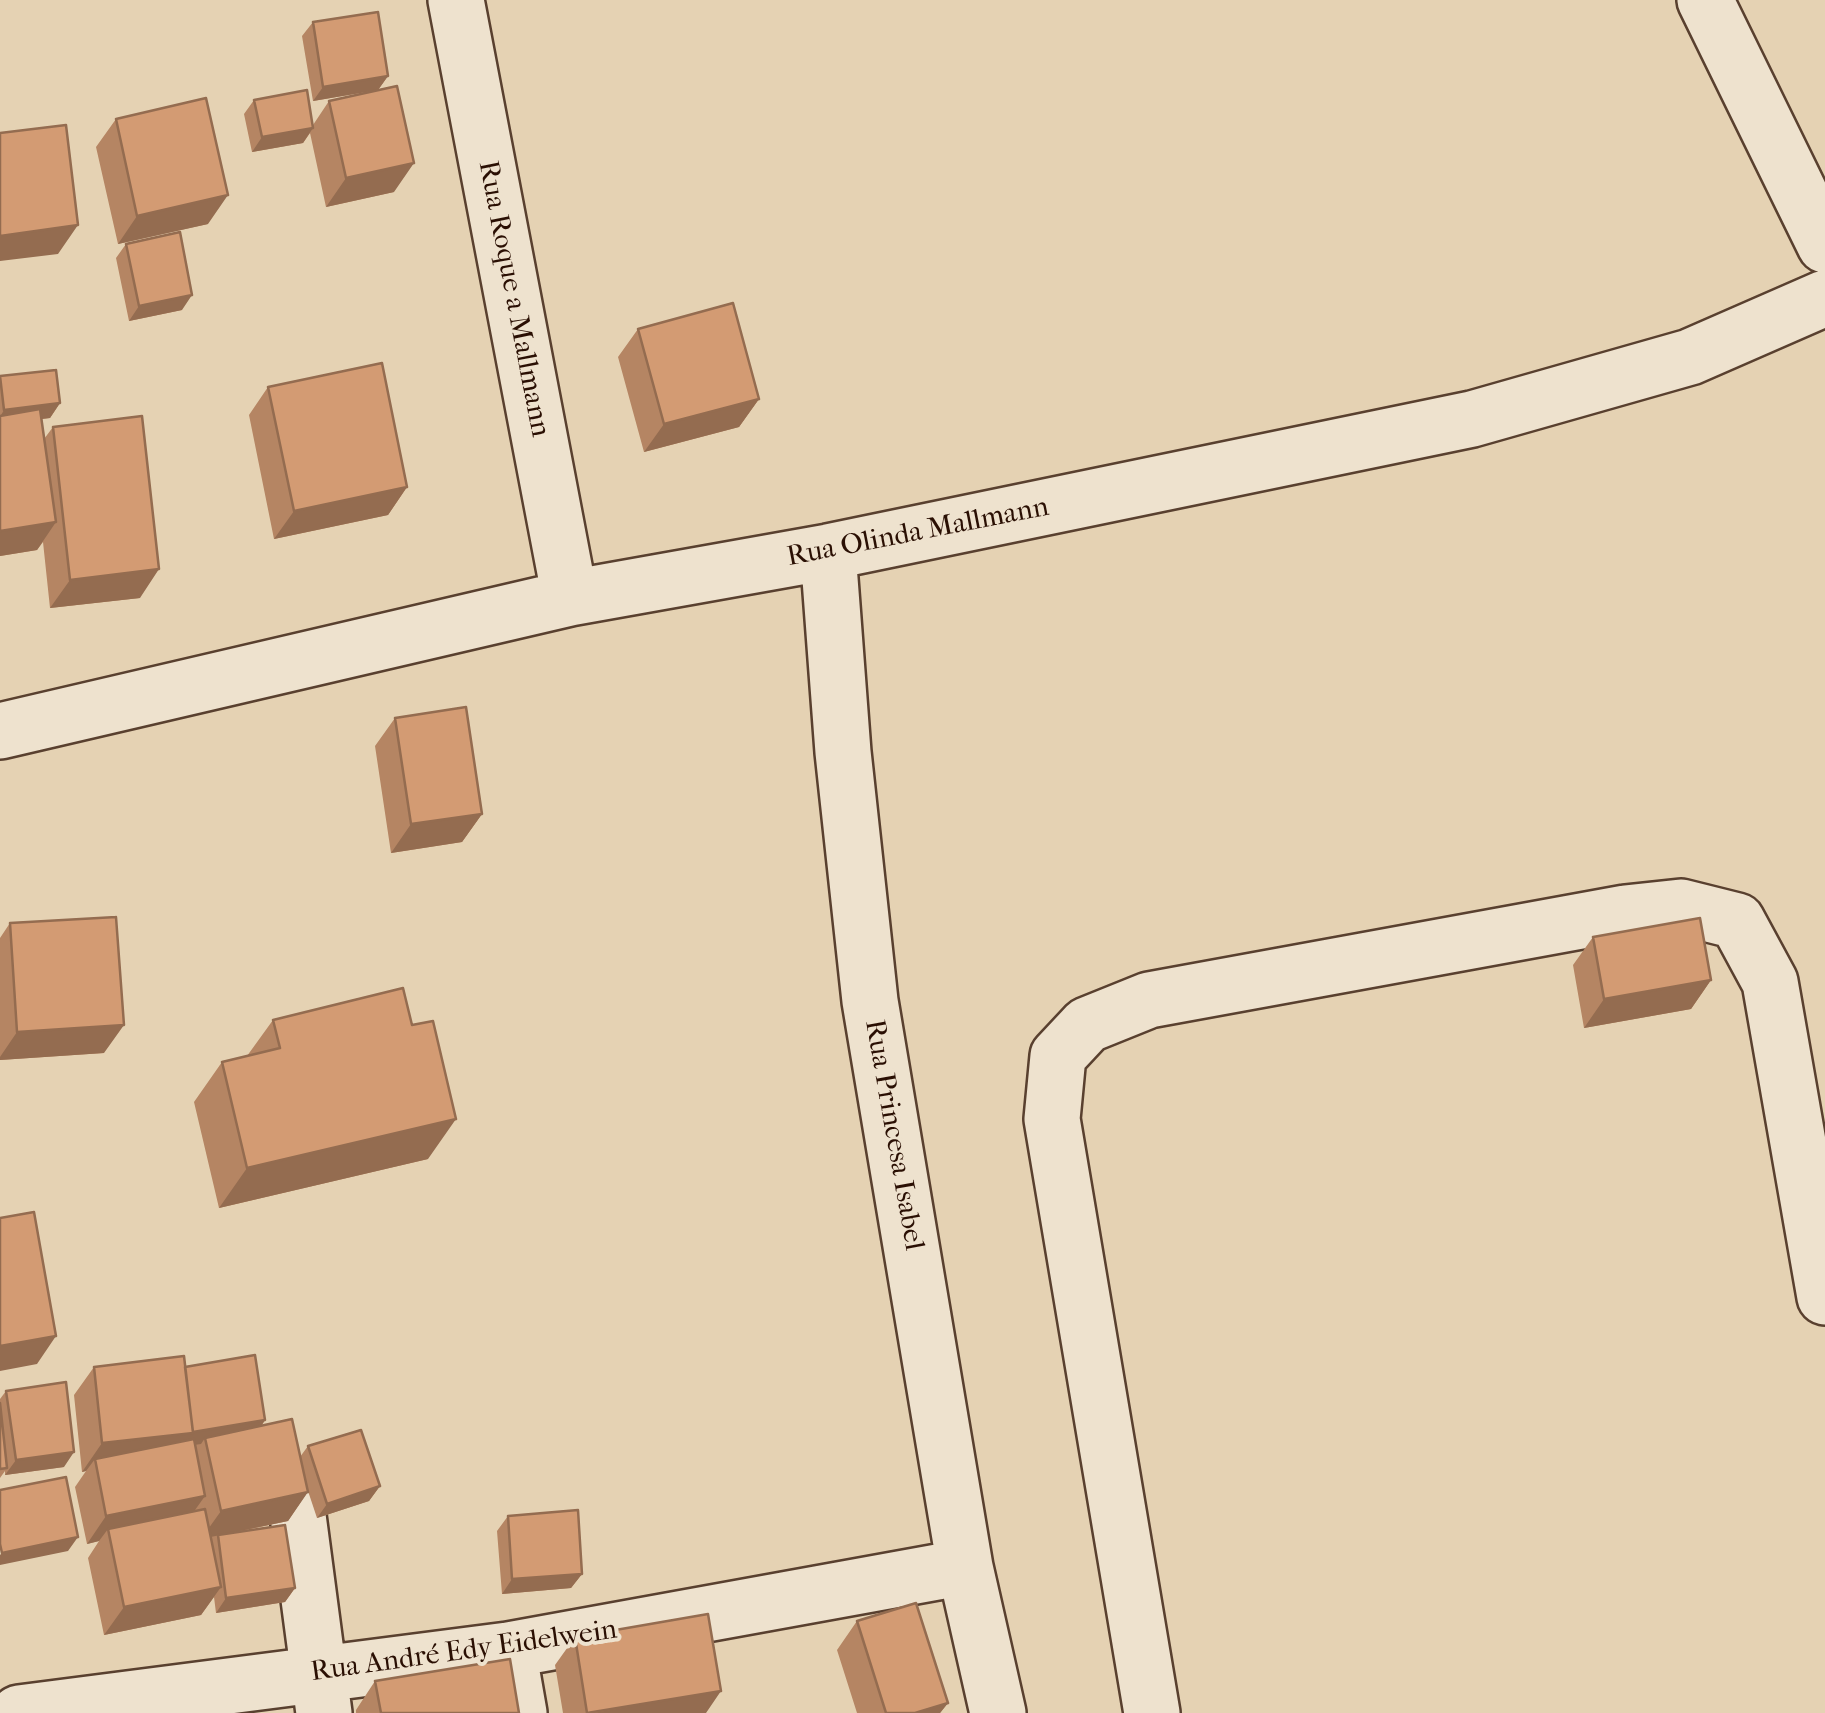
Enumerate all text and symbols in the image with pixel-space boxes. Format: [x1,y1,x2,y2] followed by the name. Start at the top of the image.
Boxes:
[470,158,556,440] street label: Rua Roque a Mallmann
[784,491,1052,575] street label: Rua Olinda Mallmann
[856,1017,930,1253] street label: Rua Princesa Isabel
[309,1614,619,1690] street label: Rua André Edy Eidelwein

